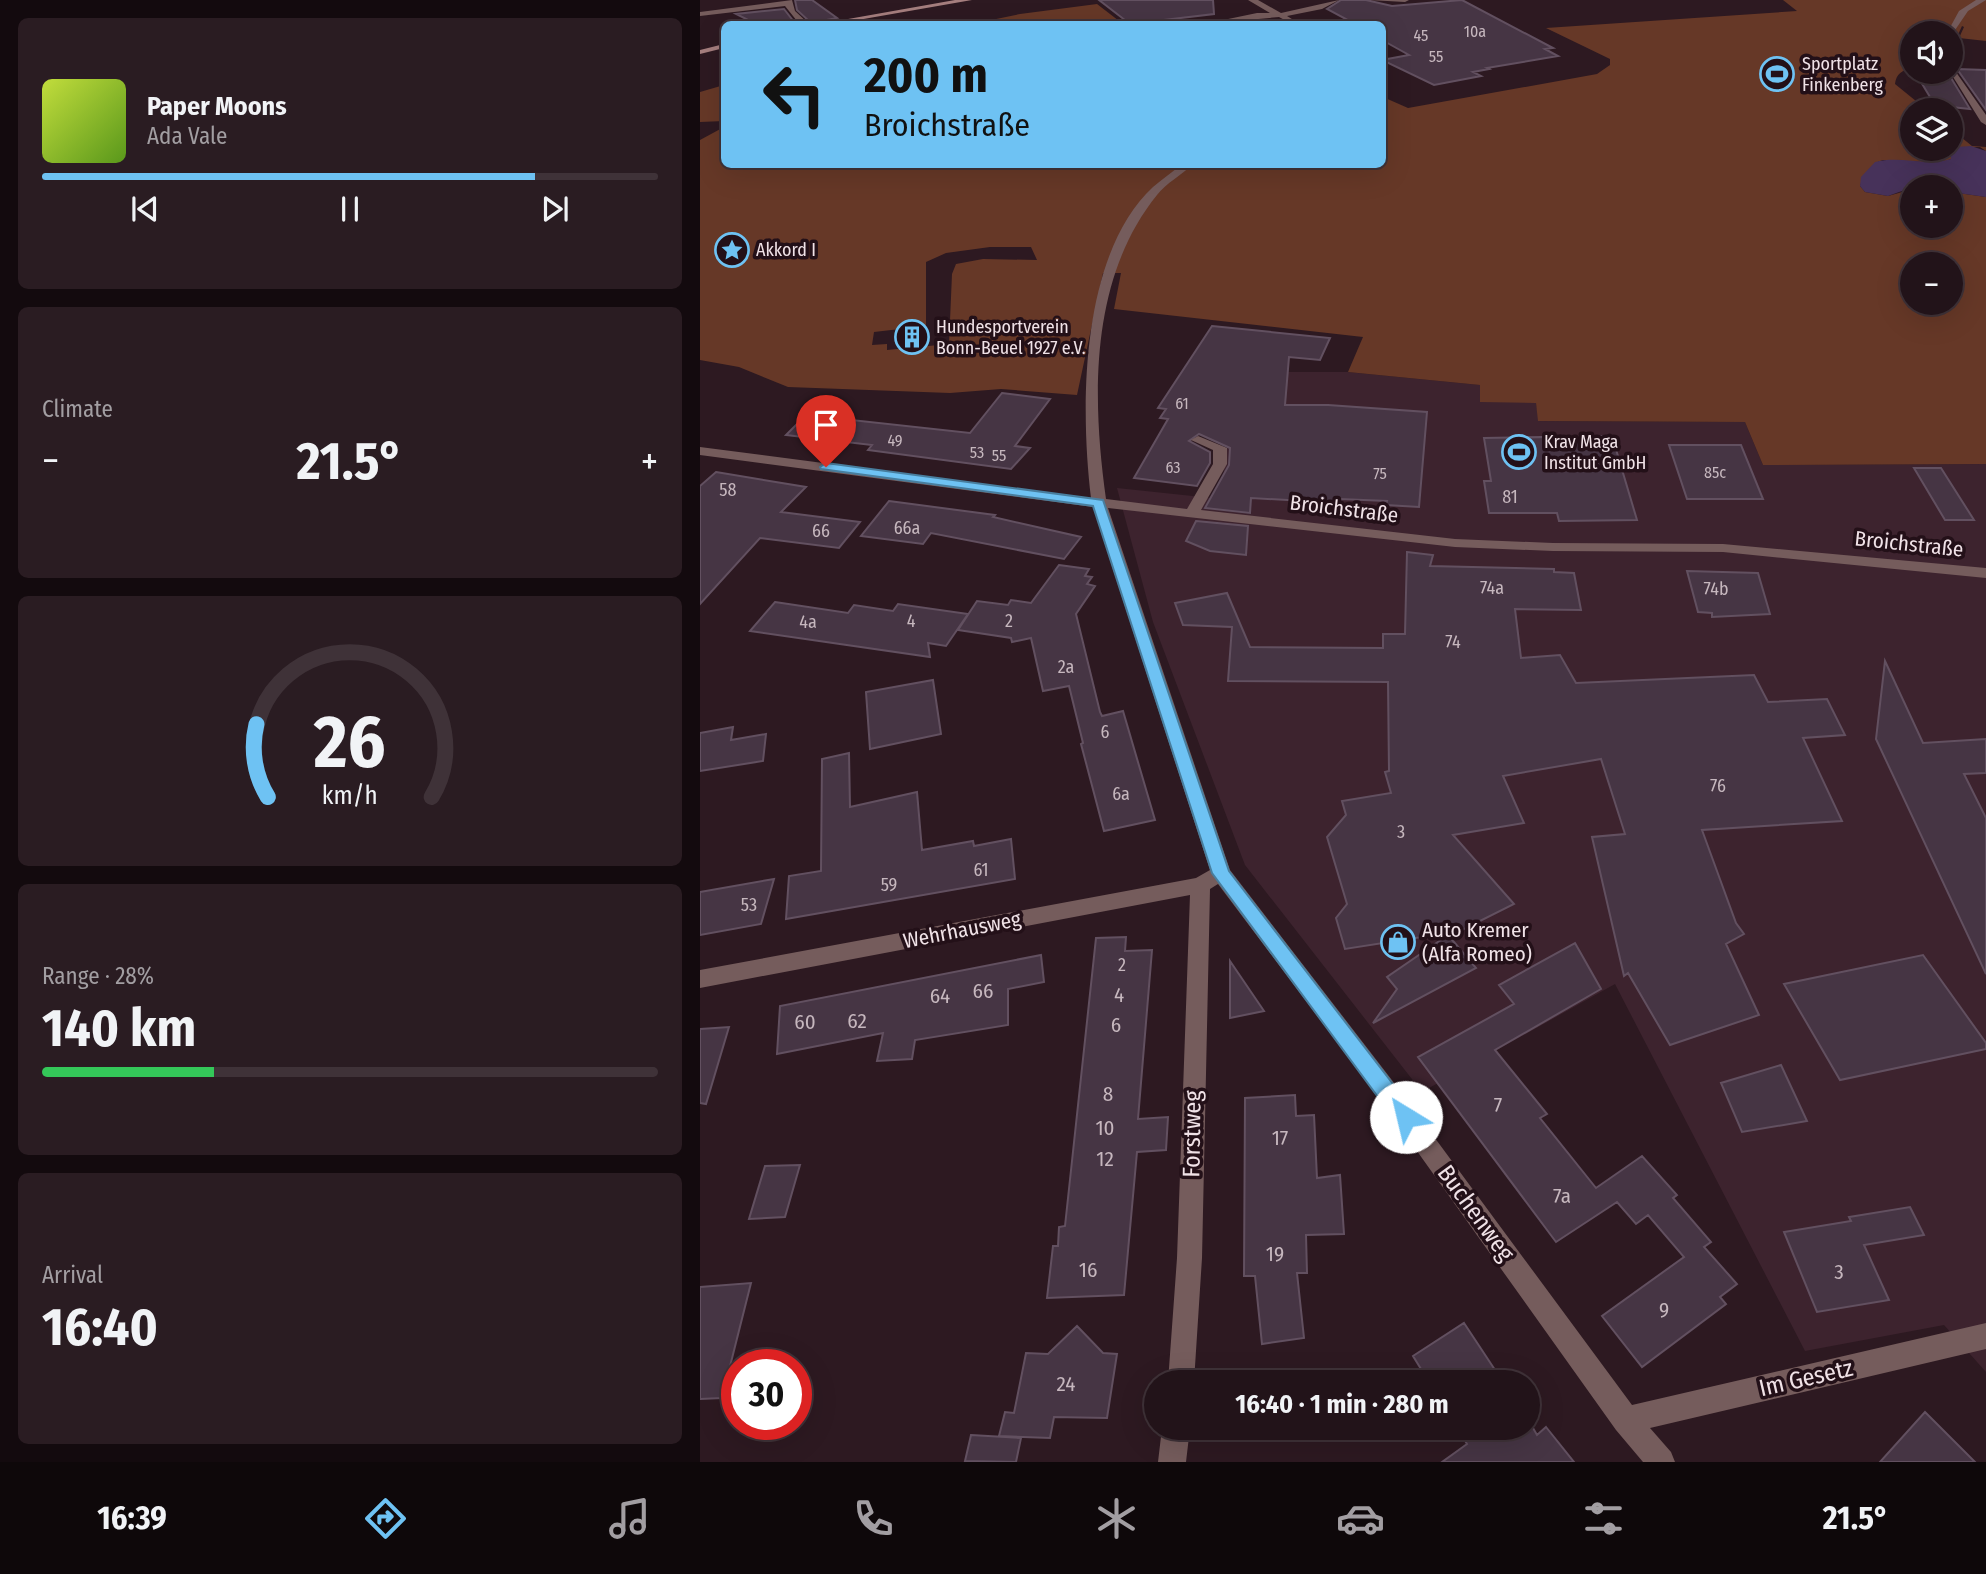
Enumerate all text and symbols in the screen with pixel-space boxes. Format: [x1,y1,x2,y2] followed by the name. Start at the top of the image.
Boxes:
[1900,21,1963,315] map controls
[1900,21,1963,84] button: sound
[1464,22,1486,41] house number: 10a
[1414,26,1428,45] house number: 45
[864,46,988,105] text: 200 m
[1429,47,1443,66] house number: 55
[749,49,840,140] icon: left
[1802,53,1883,96] place label: Sportplatz Finkenberg
[1758,55,1796,93] sports icon: Sportplatz Finkenberg
[147,91,287,122] text: Paper Moons
[1900,98,1963,161] button: layers
[864,106,1030,144] text: Broichstraße
[147,122,227,150] text: Ada Vale
[1900,175,1963,238] button: +
[126,190,164,228] icon: previous
[331,190,369,228] icon: pause
[536,190,574,228] icon: next
[713,231,751,269] place icon: Akkord I
[756,239,816,261] place label: Akkord I
[1900,252,1963,315] button: −
[936,316,1086,359] place label: Hundesportverein Bonn-Beuel 1927 e.V.
[893,318,931,356] building icon: Hundesportverein Bonn-Beuel 1927 e.V.
[1175,394,1189,413] house number: 61
[42,395,113,423] text: Climate
[796,395,856,467] pin
[807,406,845,444] icon: arrive
[296,430,403,493] text: 21.5°
[887,431,903,450] house number: 49
[1544,431,1646,474] place label: Krav Maga Institut GmbH
[1500,433,1538,471] sports icon: Krav Maga Institut GmbH
[42,438,59,484] text: −
[641,438,658,484] text: +
[970,443,984,462] house number: 53
[992,446,1006,465] house number: 55
[1165,458,1181,477] house number: 63
[1704,463,1726,482] house number: 85c
[1373,464,1387,483] house number: 75
[719,479,737,501] house number: 58
[1502,486,1518,508] house number: 81
[1288,489,1400,529] street label: Broichstraße
[894,517,921,539] house number: 66a
[812,520,830,542] house number: 66
[1853,525,1965,563] street label: Broichstraße
[1480,577,1504,599] house number: 74a
[1704,578,1728,600] house number: 74b
[907,610,916,632] house number: 4
[1005,610,1013,632] house number: 2
[799,611,817,633] house number: 4a
[1445,631,1461,653] house number: 74
[1058,656,1074,678] house number: 2a
[313,699,386,786] text: 26
[1101,721,1110,743] house number: 6
[1710,775,1726,797] house number: 76
[322,781,378,811] text: km/h
[1112,783,1130,805] house number: 6a
[1397,821,1405,843] house number: 3
[973,859,989,881] house number: 61
[881,874,897,896] house number: 59
[741,894,757,916] house number: 53
[901,906,1023,954] street label: Wehrhausweg
[1422,917,1532,967] place label: Auto Kremer (Alfa Romeo)
[1379,923,1417,961] shop icon: Auto Kremer (Alfa Romeo)
[1118,954,1126,976] house number: 2
[42,962,154,990] text: Range · 28%
[973,978,993,1004] house number: 66
[1114,982,1124,1008] house number: 4
[930,983,950,1009] house number: 64
[42,997,196,1060] text: 140 km
[847,1008,867,1034] house number: 62
[794,1009,816,1035] house number: 60
[1111,1012,1121,1038] house number: 6
[1369,1080,1443,1154] position arrow
[1103,1081,1113,1107] house number: 8
[1177,1089,1207,1178] street label: Forstweg
[1494,1092,1502,1118] house number: 7
[1095,1115,1115,1141] house number: 10
[1272,1125,1288,1151] house number: 17
[1096,1146,1114,1172] house number: 12
[1432,1159,1521,1267] street label: Buchenweg
[1553,1183,1571,1209] house number: 7a
[1266,1241,1284,1267] house number: 19
[1079,1257,1097,1283] house number: 16
[1834,1259,1844,1285] house number: 3
[42,1261,103,1289] text: Arrival
[42,1296,158,1359] text: 16:40
[1659,1297,1669,1323] house number: 9
[721,1349,812,1440] speed limit sign: 30
[1756,1354,1856,1402] street label: Im Gesetz
[1056,1371,1076,1397] house number: 24
[1235,1389,1449,1420] text: 16:40 · 1 min · 280 m
[361,1494,410,1543] icon: directions
[605,1494,654,1543] icon: music
[849,1494,898,1543] icon: phone
[1092,1494,1141,1543] icon: climate
[1336,1494,1385,1543] icon: car
[1579,1494,1628,1543] icon: filters
[97,1499,167,1537] text: 16:39
[1823,1499,1889,1537] text: 21.5°

